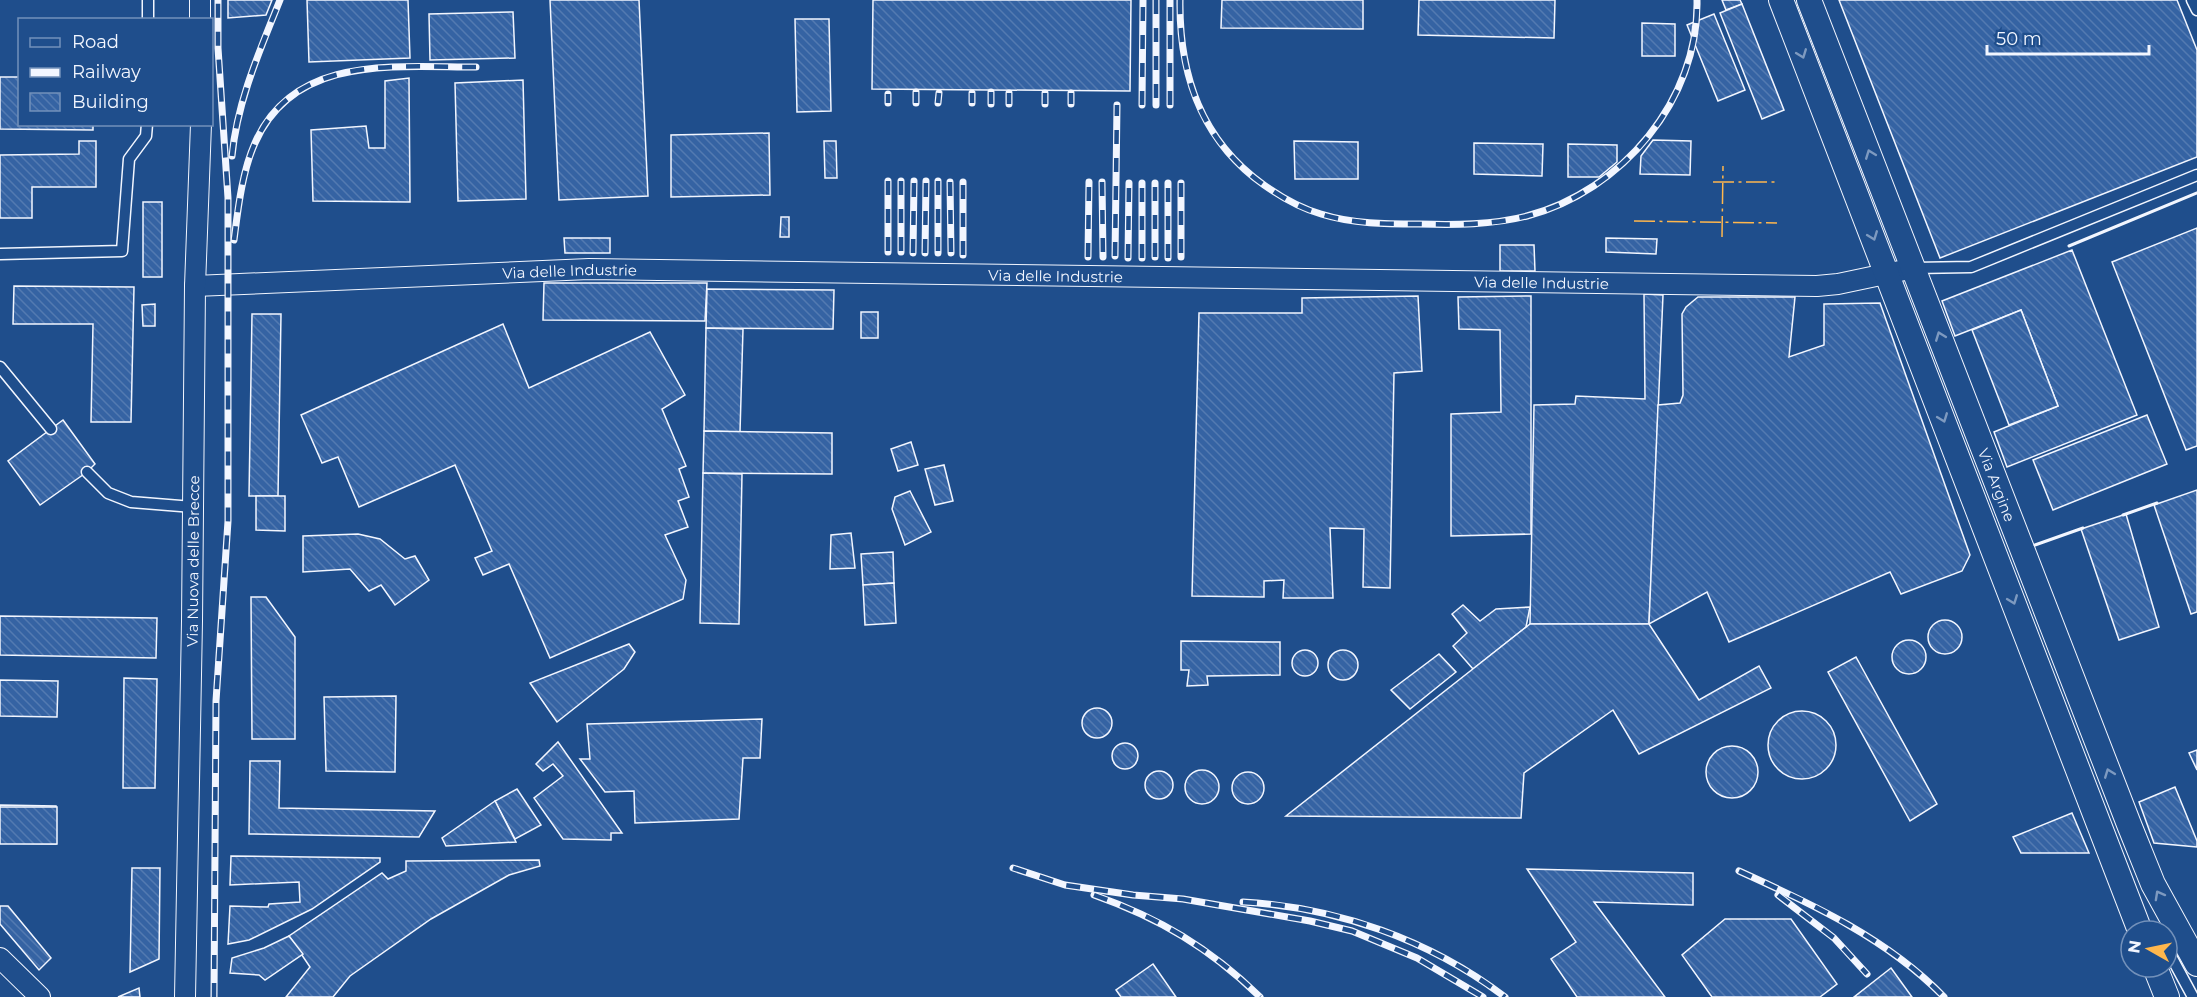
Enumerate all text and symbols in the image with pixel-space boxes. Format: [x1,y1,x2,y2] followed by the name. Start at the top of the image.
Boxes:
[18,18,213,126] legend
[1987,18,2149,56] scale bar
[1996,28,2042,50] text: 50 m
[72,31,119,53] text: Road
[1795,49,1808,59] one-way arrow
[72,61,141,83] text: Railway
[72,91,149,113] text: Building
[1865,149,1877,160] one-way arrow
[1866,230,1879,241] one-way arrow
[502,259,637,282] street label: Via delle Industrie
[988,265,1123,286] street label: Via delle Industrie
[1474,272,1609,293] street label: Via delle Industrie
[1935,331,1947,342] one-way arrow
[1936,412,1949,423] one-way arrow
[1974,445,2020,524] street label: Via Argine
[182,475,203,647] street label: Via Nuova delle Brecce
[2006,594,2018,605] one-way arrow
[2104,768,2116,779] one-way arrow
[2155,890,2166,901] one-way arrow
[2119,919,2179,979] north arrow
[2124,939,2145,955] text: N

